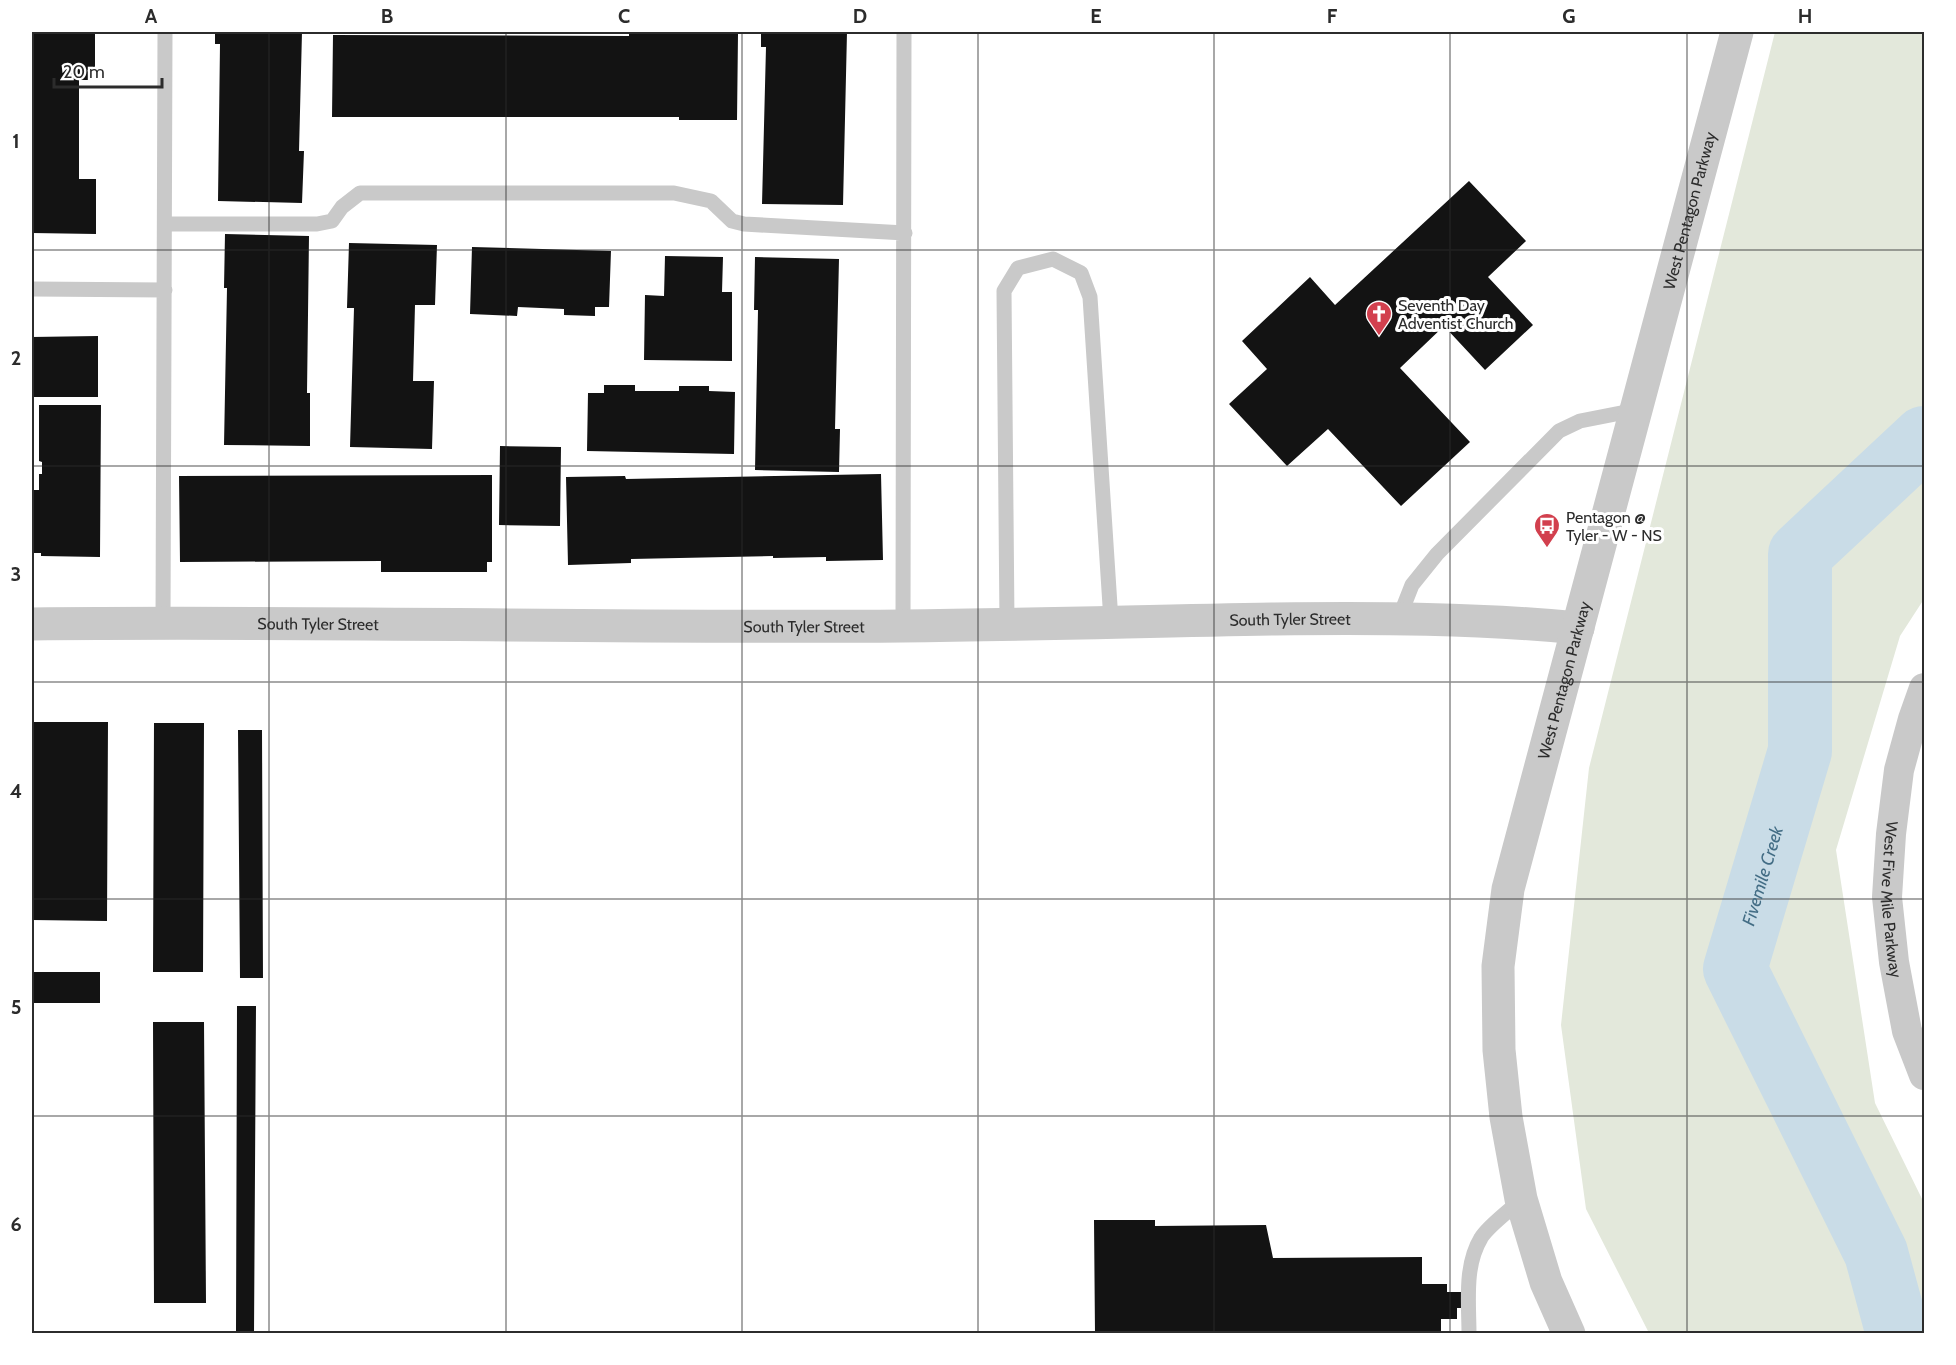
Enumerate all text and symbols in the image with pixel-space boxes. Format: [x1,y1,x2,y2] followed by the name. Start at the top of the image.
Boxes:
[145,4,158,28] text: A
[381,4,393,28] text: B
[618,4,630,28] text: C
[853,4,867,28] text: D
[1090,4,1102,28] text: E
[1327,4,1338,28] text: F
[1562,4,1576,28] text: G
[1798,4,1812,28] text: H
[54,51,162,89] scale bar
[63,61,105,83] text: 20 m
[12,129,20,153] text: 1
[1660,130,1720,292] street label: West Pentagon Parkway
[1398,296,1513,333] place label: Seventh Day Adventist Church
[1364,299,1394,337] church icon: Seventh Day Adventist Church
[11,346,21,370] text: 2
[1566,508,1662,545] place label: Pentagon @ Tyler - W - NS
[1532,511,1562,549] bus stop icon: Pentagon @ Tyler - W - NS
[11,562,21,586] text: 3
[1534,599,1594,761] street label: West Pentagon Parkway
[1229,610,1351,630] street label: South Tyler Street
[257,614,379,634] street label: South Tyler Street
[743,617,865,636] street label: South Tyler Street
[10,779,22,803] text: 4
[1877,820,1906,979] street label: West Five Mile Parkway
[1737,822,1788,928] water label: Fivemile Creek
[11,995,21,1019] text: 5
[10,1212,22,1236] text: 6

